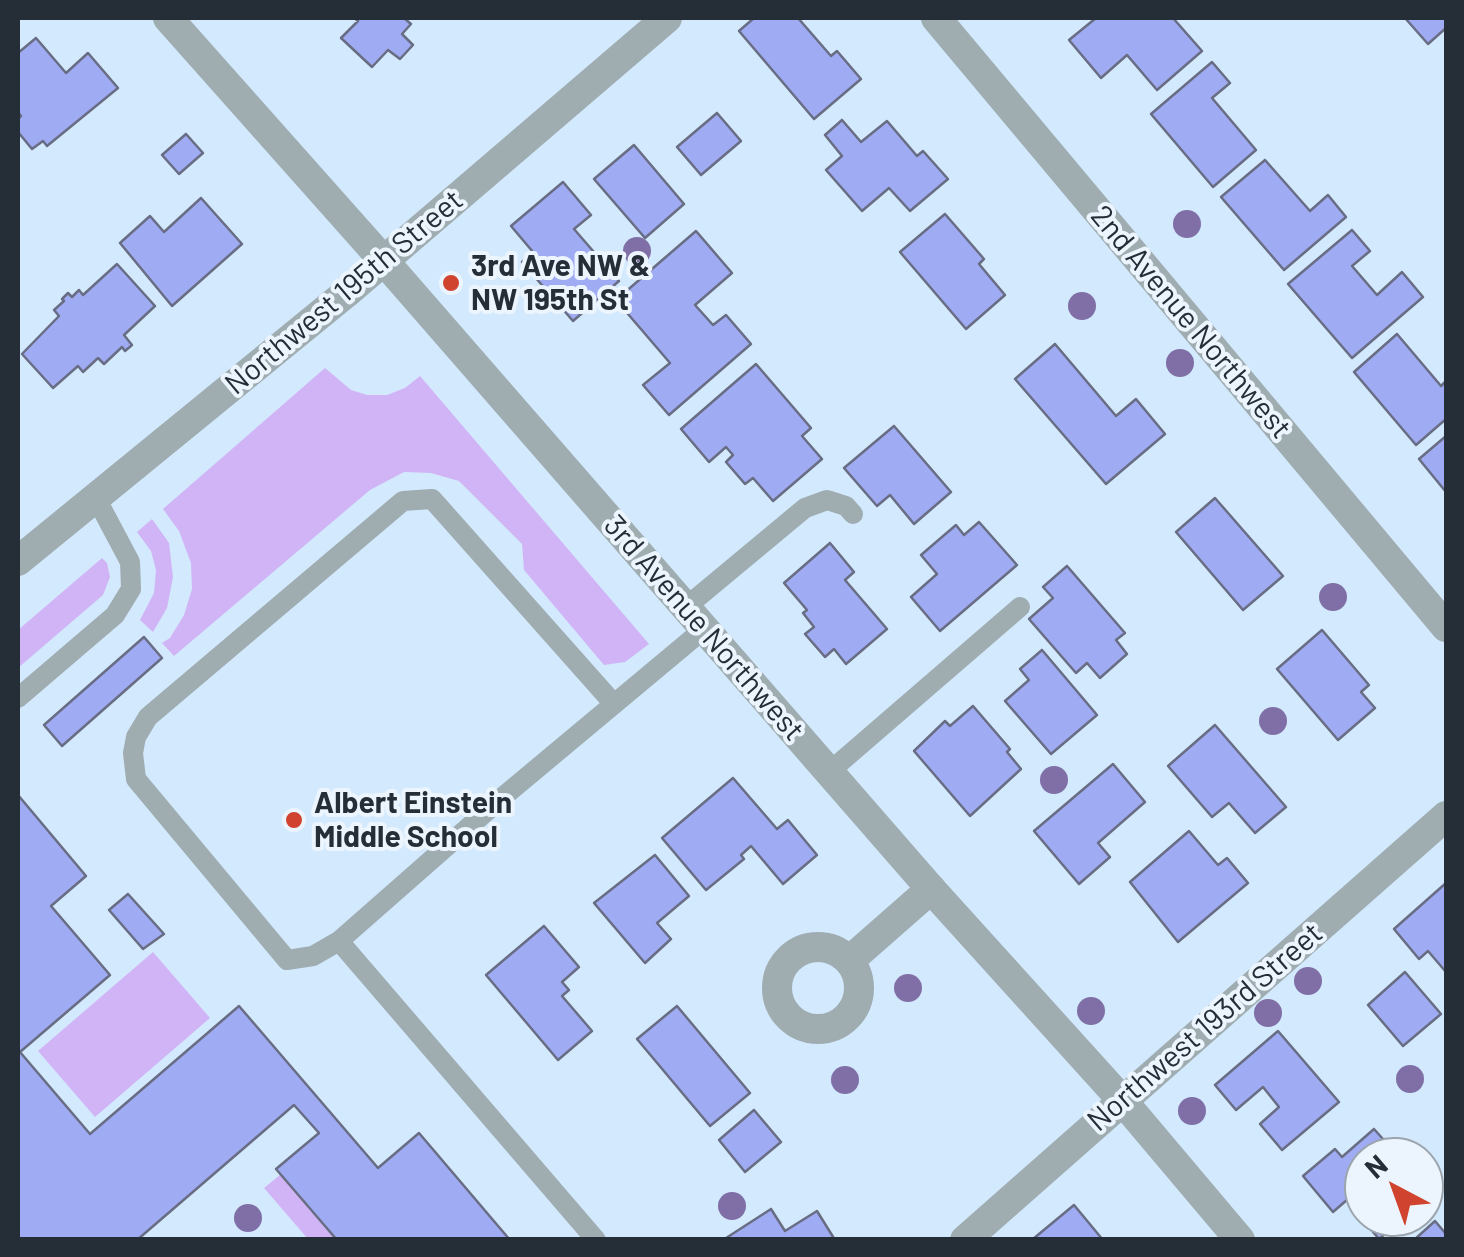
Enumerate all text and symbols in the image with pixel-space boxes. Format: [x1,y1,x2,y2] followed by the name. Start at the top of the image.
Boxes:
[218,182,470,402] street label: Northwest 195th Street
[1083,198,1299,446] street label: 2nd Avenue Northwest
[471,248,650,318] place label: 3rd Ave NW & NW 195th St
[440,272,462,294] marker: 3rd Ave NW & NW 195th St
[596,508,812,748] street label: 3rd Avenue Northwest
[314,785,512,856] place label: Albert Einstein Middle School
[283,809,305,831] marker: Albert Einstein Middle School
[1080,915,1330,1139] street label: Northwest 193rd Street
[1344,1137,1444,1237] north arrow
[1357,1147,1394,1185] text: N

